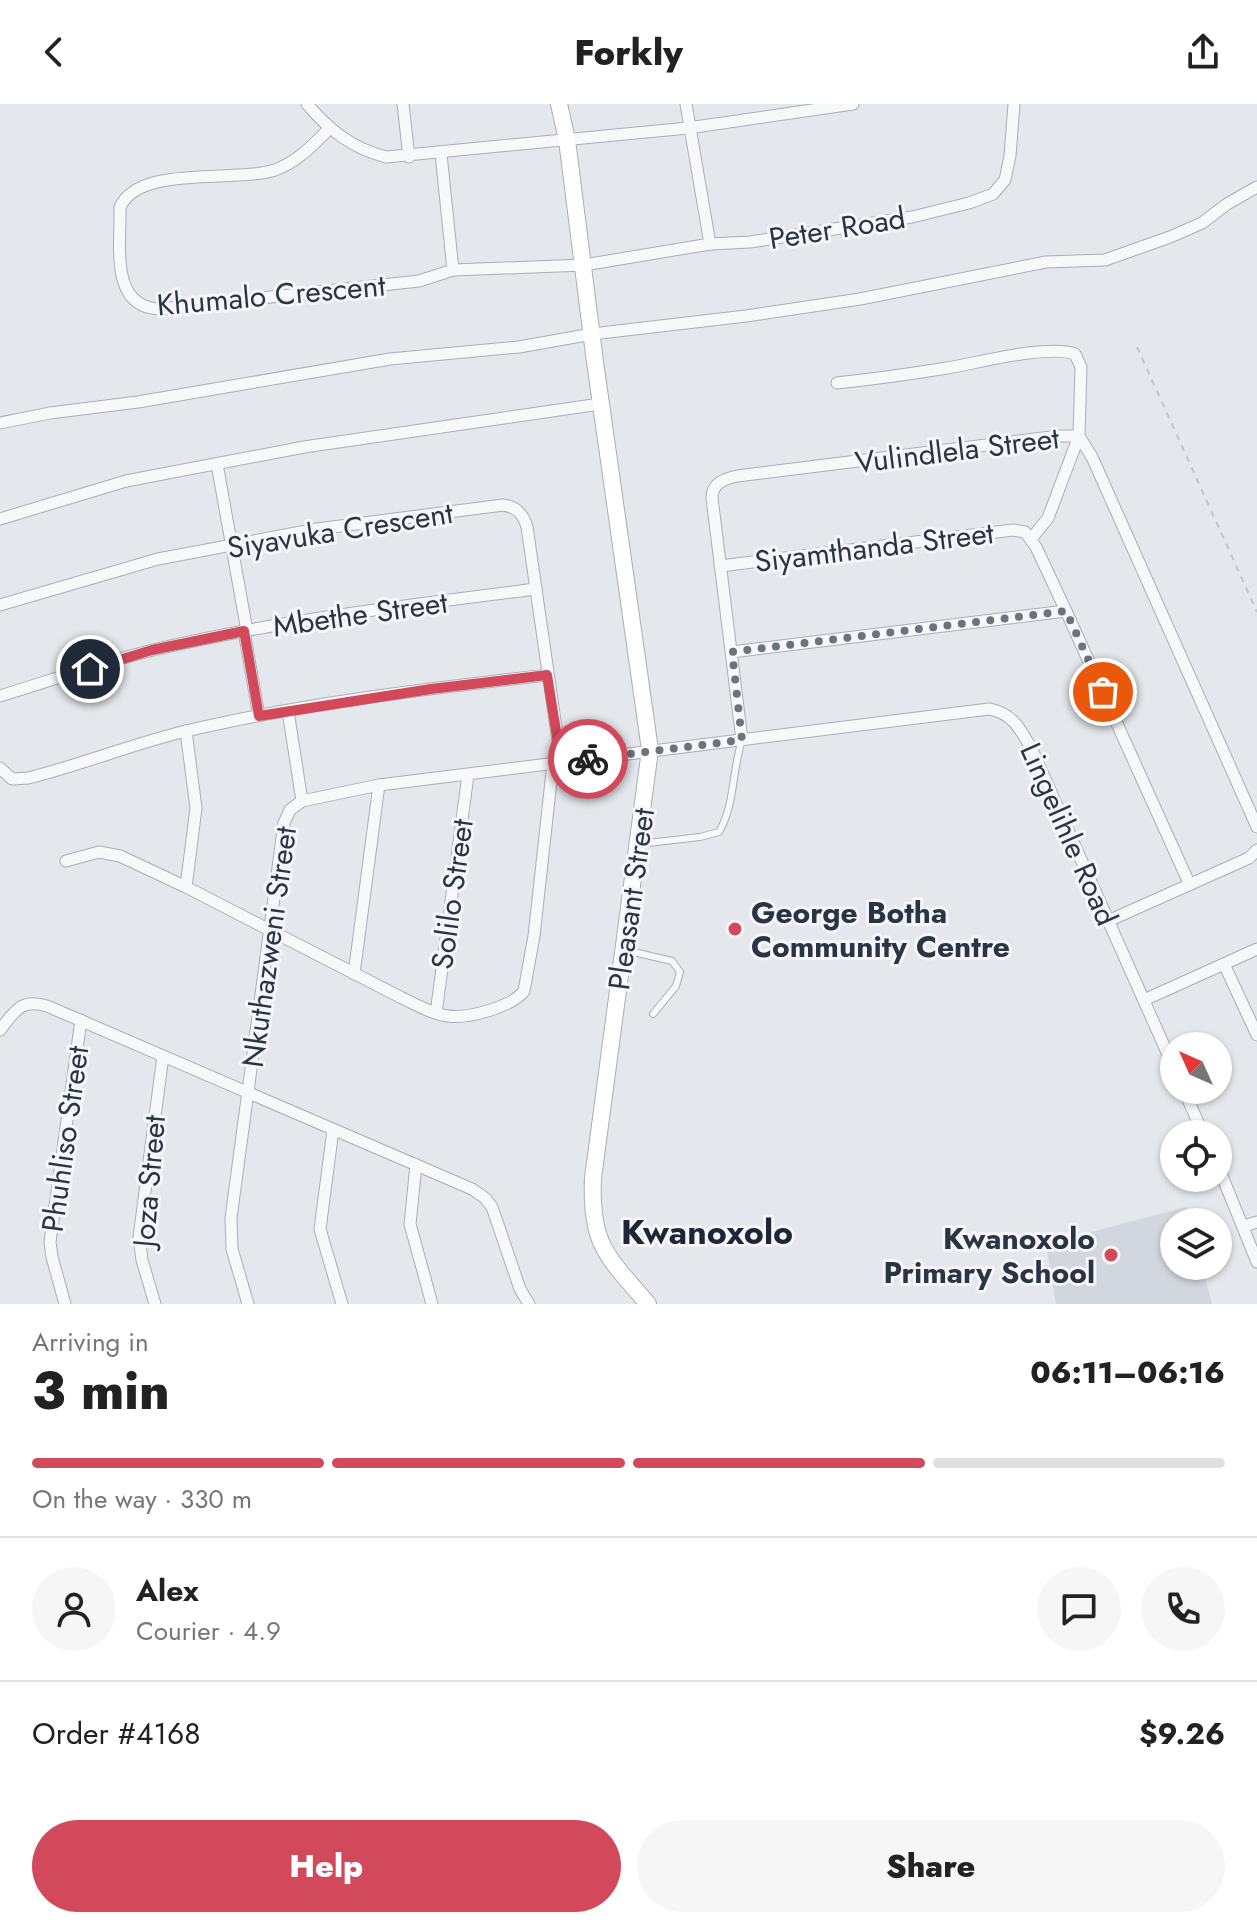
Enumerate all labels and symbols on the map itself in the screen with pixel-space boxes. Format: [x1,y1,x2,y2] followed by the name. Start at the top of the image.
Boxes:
[766,196,908,260] street label: Peter Road
[155,264,388,326] street label: Khumalo Crescent
[853,416,1062,484] street label: Vulindlela Street
[224,491,457,569] street label: Siyavuka Crescent
[752,511,997,583] street label: Siyamthanda Street
[270,580,451,648] street label: Mbethe Street
[56,635,124,703] pin
[1069,658,1137,726] pin
[548,719,628,799] courier
[1009,736,1129,932] street label: Lingelihle Road
[597,804,665,993] street label: Pleasant Street
[420,815,484,972] street label: Solilo Street
[231,823,307,1070] street label: Nkuthazweni Street
[751,891,1010,968] place label: George Botha Community Centre
[726,920,744,938] marker: George Botha Community Centre
[1160,1032,1232,1104] north arrow
[31,1042,99,1235] street label: Phuhliso Street
[121,1113,176,1253] street label: Joza Street
[621,1208,793,1257] district label: Kwanoxolo
[884,1217,1095,1294] place label: Kwanoxolo Primary School
[1102,1246,1120,1264] marker: Kwanoxolo Primary School

